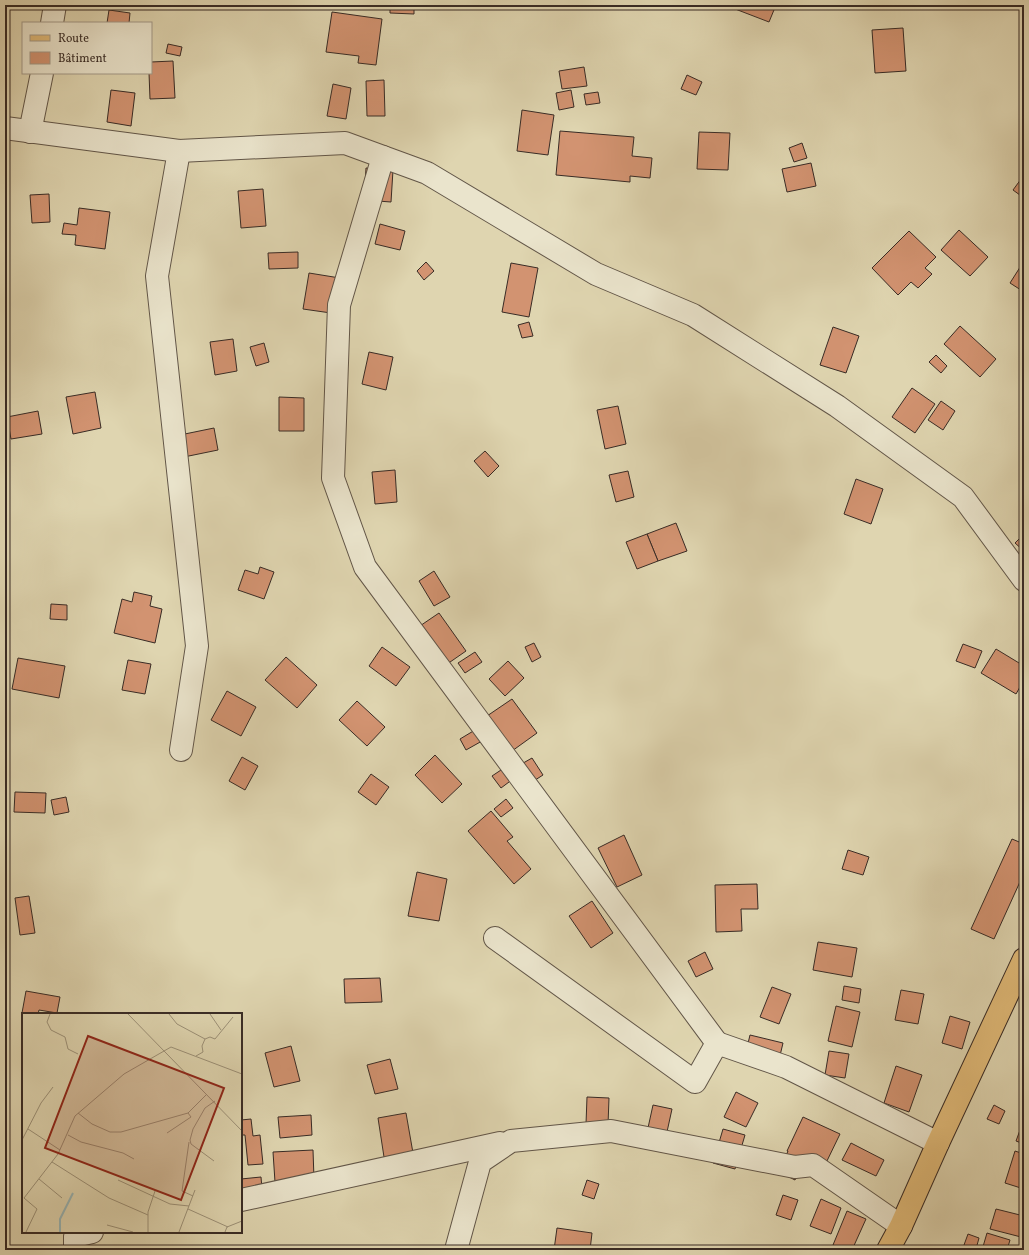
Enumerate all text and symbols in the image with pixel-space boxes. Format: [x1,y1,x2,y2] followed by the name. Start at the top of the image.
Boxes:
[22,22,152,74] legend
[58,31,89,47] text: Route
[58,51,107,67] text: Bâtiment
[22,1013,242,1233] inset map

